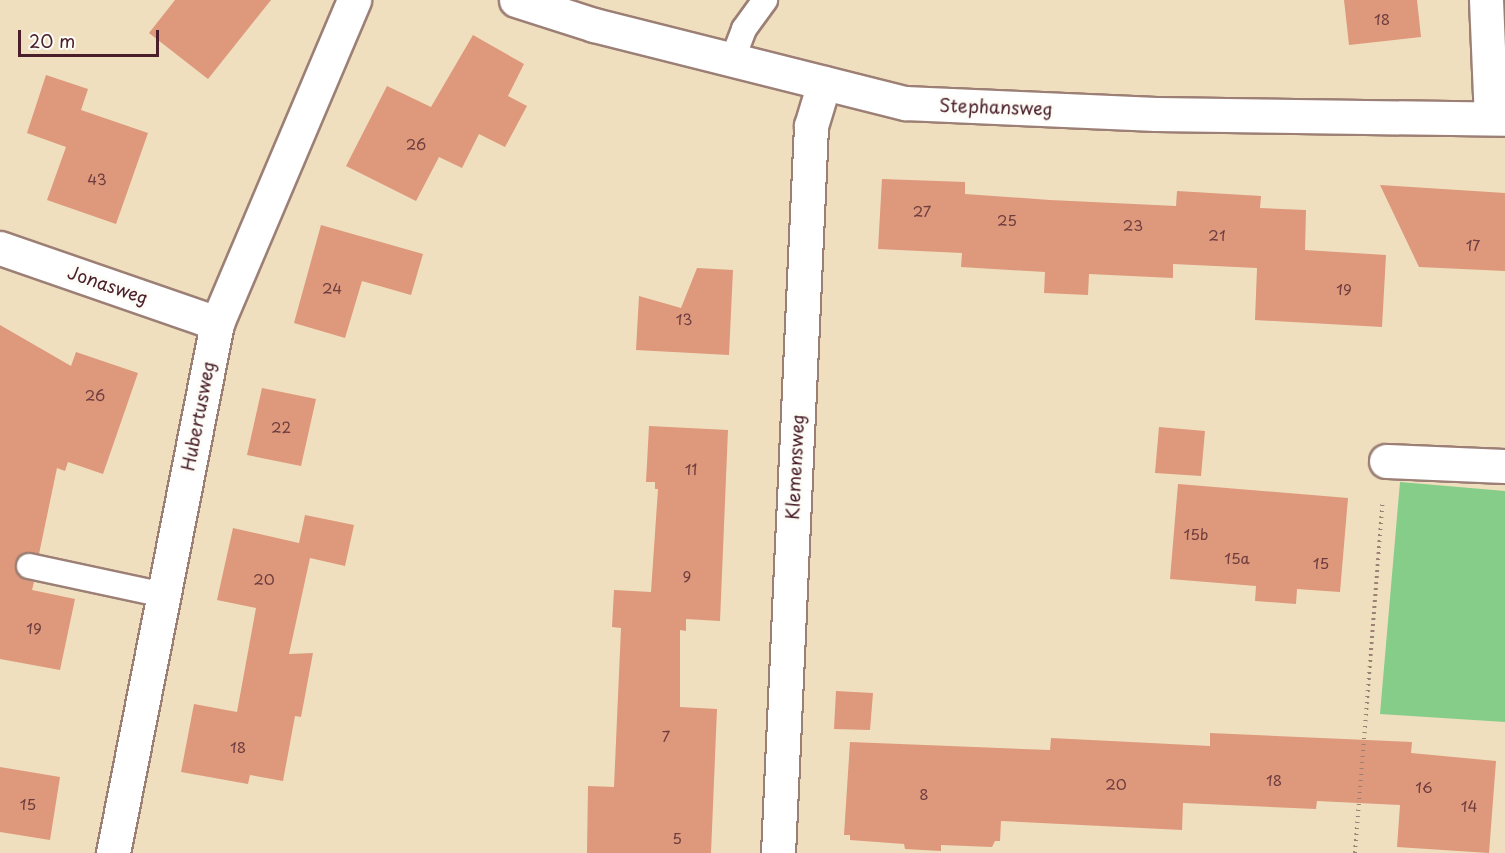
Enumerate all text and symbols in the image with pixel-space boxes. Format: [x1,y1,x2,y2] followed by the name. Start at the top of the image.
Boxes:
[1374,10,1390,28] house number: 18
[21,18,162,56] scale bar
[29,27,75,54] text: 20 m
[939,94,1053,120] street label: Stephansweg
[406,135,426,153] house number: 26
[87,170,107,188] house number: 43
[913,202,931,220] house number: 27
[997,211,1017,229] house number: 25
[1123,216,1143,234] house number: 23
[1208,226,1226,244] house number: 21
[1466,236,1480,254] house number: 17
[65,261,151,309] street label: Jonasweg
[322,279,342,297] house number: 24
[1336,280,1352,298] house number: 19
[676,310,692,328] house number: 13
[177,359,219,473] street label: Hubertusweg
[85,386,105,404] house number: 26
[781,414,809,520] street label: Klemensweg
[271,418,291,436] house number: 22
[685,460,697,478] house number: 11
[1183,525,1209,543] house number: 15b
[1224,549,1250,567] house number: 15a
[1313,554,1329,572] house number: 15
[683,567,691,585] house number: 9
[253,570,275,588] house number: 20
[26,619,42,637] house number: 19
[662,727,670,745] house number: 7
[230,738,246,756] house number: 18
[1266,771,1282,789] house number: 18
[1105,775,1127,793] house number: 20
[1415,778,1433,796] house number: 16
[919,785,929,803] house number: 8
[20,795,36,813] house number: 15
[1461,797,1477,815] house number: 14
[672,829,682,847] house number: 5

